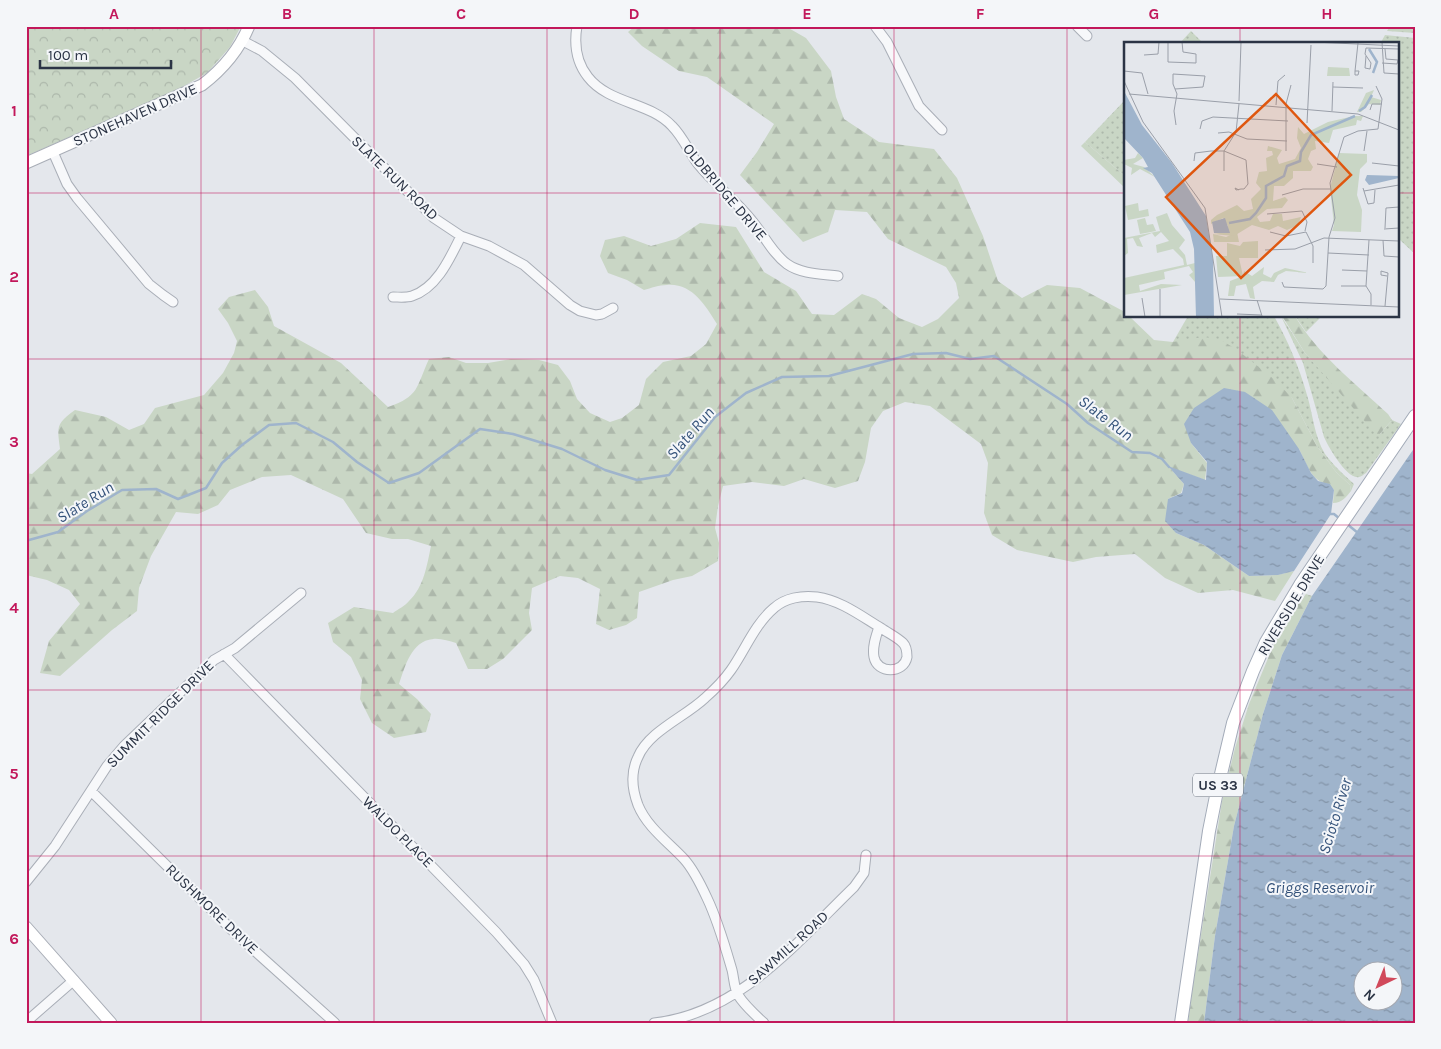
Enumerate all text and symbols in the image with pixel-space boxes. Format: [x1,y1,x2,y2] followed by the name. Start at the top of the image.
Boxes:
[109,4,119,23] text: A
[282,4,292,23] text: B
[456,4,466,23] text: C
[629,4,640,23] text: D
[802,4,812,23] text: E
[976,4,985,23] text: F
[1149,4,1159,23] text: G
[1321,4,1333,23] text: H
[40,38,171,70] scale bar
[1124,42,1398,318] inset map
[48,46,88,64] text: 100 m
[70,80,200,150] street label: STONEHAVEN DRIVE
[11,101,17,120] text: 1
[348,132,442,224] street label: SLATE RUN ROAD
[679,140,771,244] street label: OLDBRIDGE DRIVE
[9,267,19,286] text: 2
[1075,391,1137,445] water label: Slate Run
[662,403,718,463] water label: Slate Run
[9,432,19,451] text: 3
[53,477,117,527] water label: Slate Run
[1254,551,1328,659] street label: RIVERSIDE DRIVE
[9,598,19,617] text: 4
[102,656,218,772] street label: SUMMIT RIDGE DRIVE
[9,764,19,783] text: 5
[1193,774,1243,796] road number: US 33
[1314,775,1356,856] water label: Scioto River
[359,793,437,871] street label: WALDO PLACE
[162,860,262,958] street label: RUSHMORE DRIVE
[1266,878,1374,897] water label: Griggs Reservoir
[744,907,832,989] street label: SAWMILL ROAD
[9,929,19,948] text: 6
[1354,962,1404,1012] north arrow
[1360,985,1379,1005] text: N

